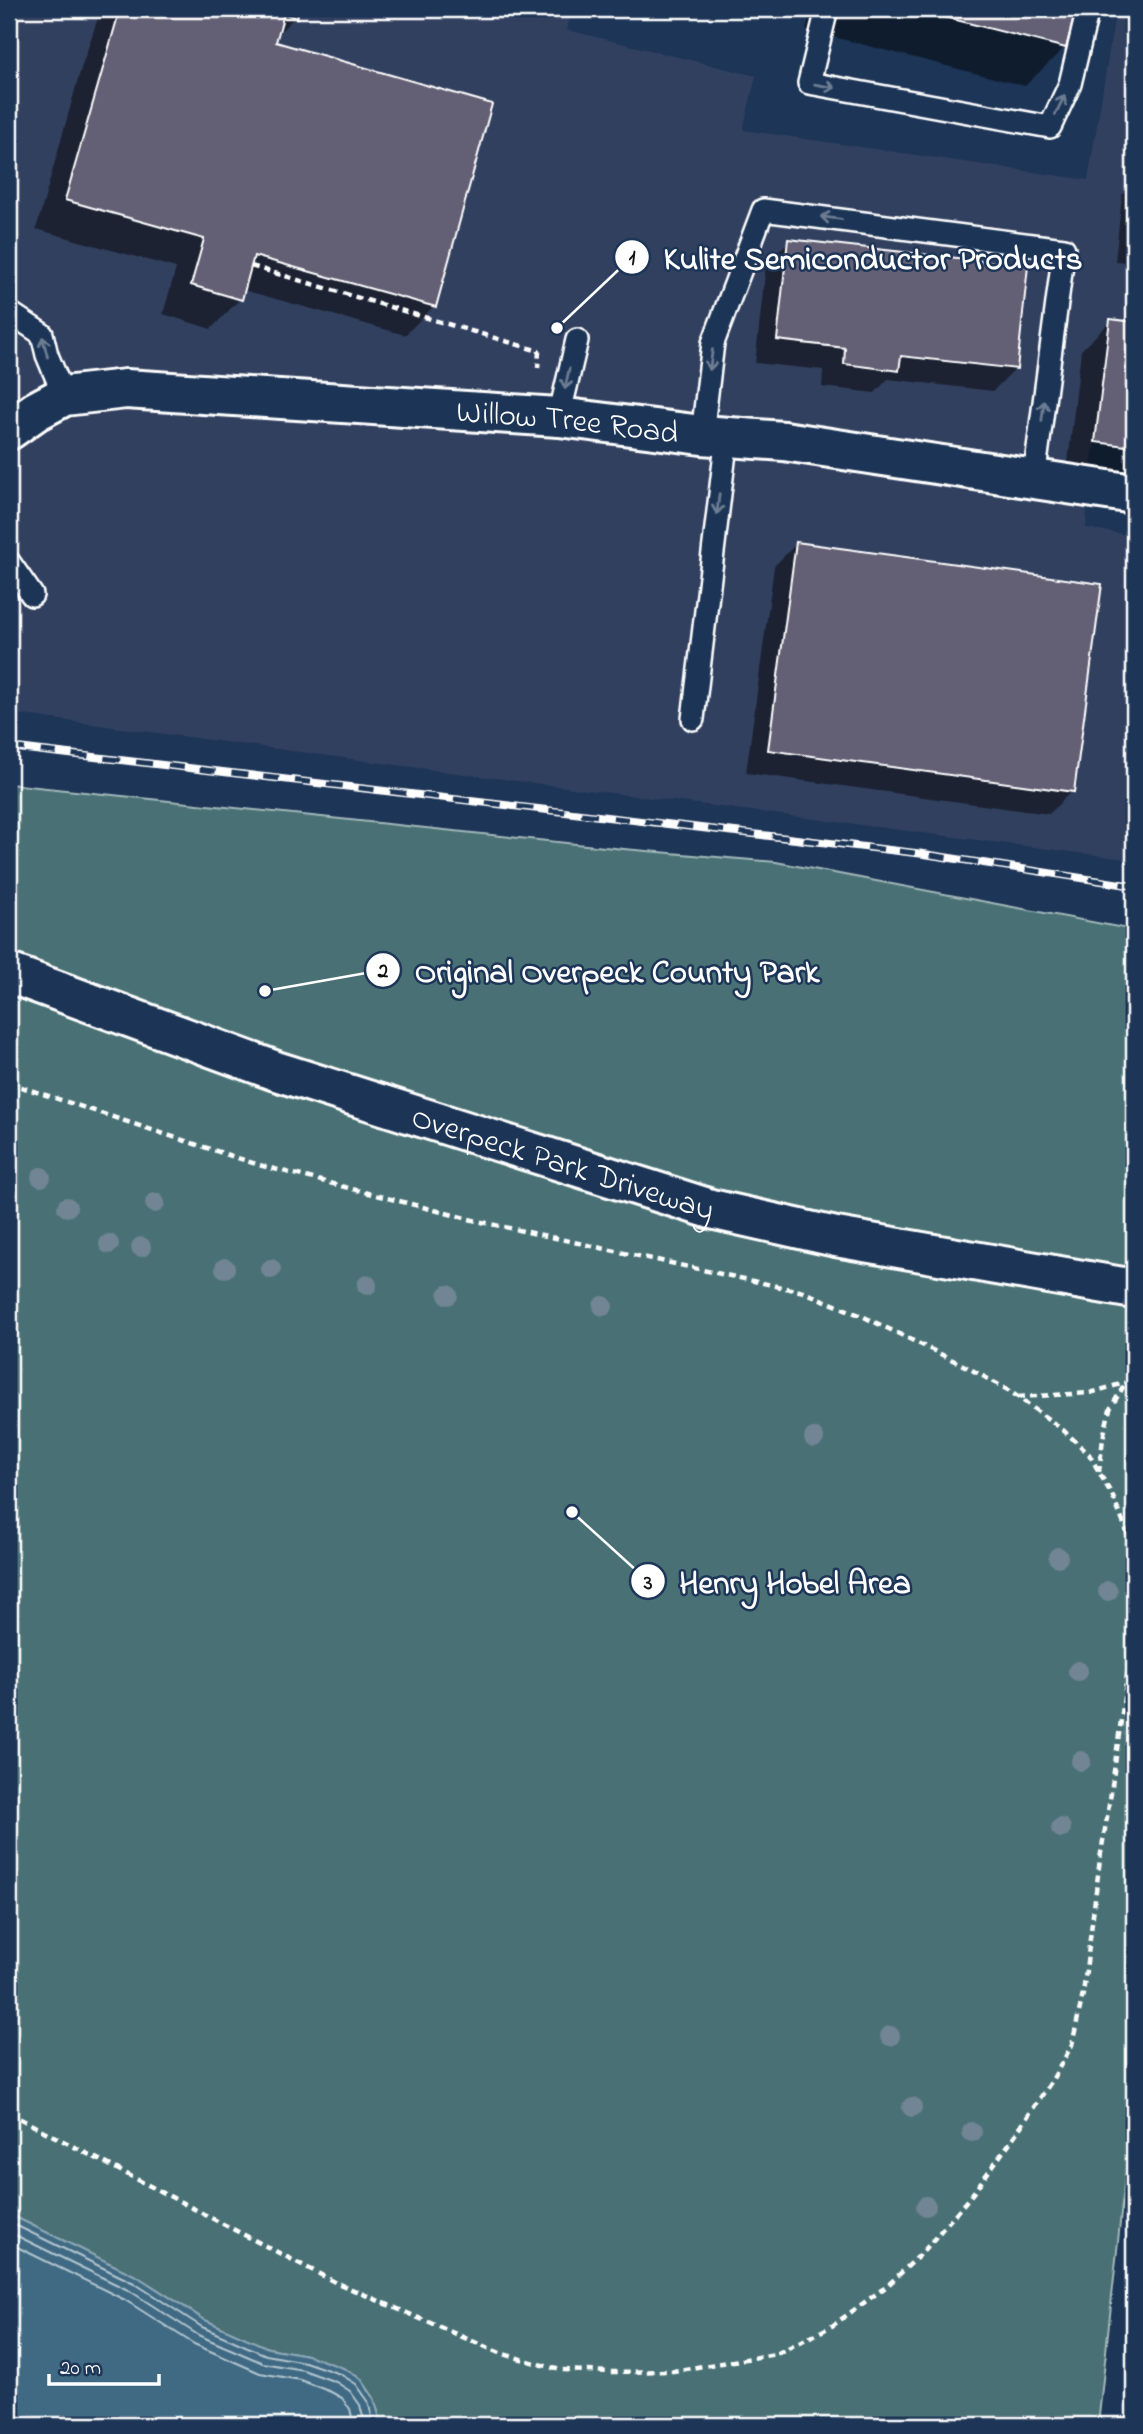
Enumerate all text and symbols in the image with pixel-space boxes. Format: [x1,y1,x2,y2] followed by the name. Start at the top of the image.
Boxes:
[814,80,836,93] one-way arrow
[1054,95,1068,116] one-way arrow
[820,212,842,225] one-way arrow
[615,230,1097,284] callout: Kulite Semiconductor Products
[663,237,1083,285] text: Kulite Semiconductor Products
[629,244,636,274] text: 1
[38,336,51,359] one-way arrow
[704,348,717,370] one-way arrow
[560,367,573,389] one-way arrow
[455,390,681,459] street label: Willow Tree Road
[1036,401,1049,423] one-way arrow
[712,492,725,515] one-way arrow
[365,943,833,997] callout: Original Overpeck County Park
[415,950,820,999] text: Original Overpeck County Park
[377,957,389,987] text: 2
[405,1095,720,1236] street label: Overpeck Park Driveway
[631,1554,925,1608] callout: Henry Hobel Area
[679,1561,911,1610] text: Henry Hobel Area
[643,1569,653,1599] text: 3
[49,2343,159,2387] scale bar
[60,2354,101,2384] text: 20 m

